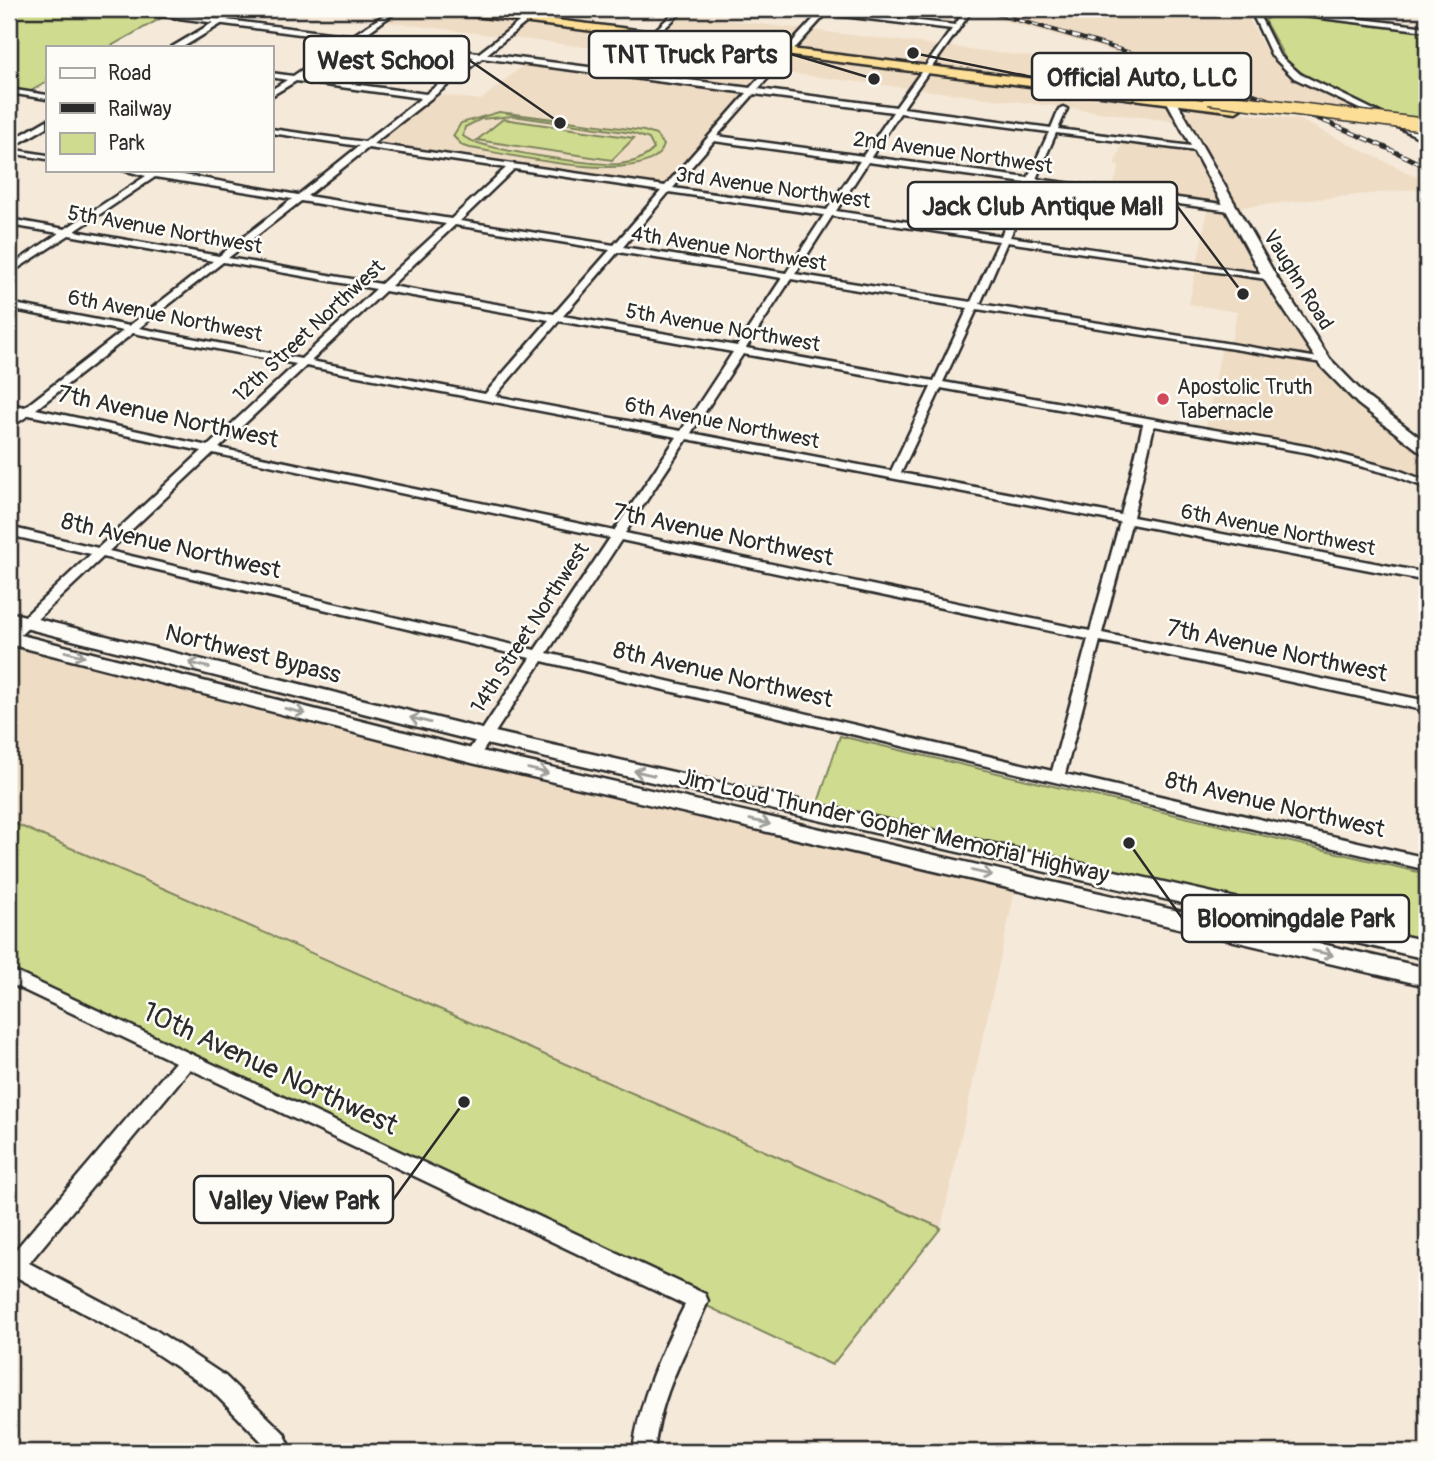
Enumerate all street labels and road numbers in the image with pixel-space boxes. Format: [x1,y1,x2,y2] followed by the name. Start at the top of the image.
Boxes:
[851,126,1055,180] street label: 2nd Avenue Northwest
[674,161,873,215] street label: 3rd Avenue Northwest
[66,200,265,260] street label: 5th Avenue Northwest
[629,220,829,278] street label: 4th Avenue Northwest
[1257,225,1339,335] street label: Vaughn Road
[227,253,391,408] street label: 12th Street Northwest
[65,284,265,348] street label: 6th Avenue Northwest
[624,298,823,358] street label: 5th Avenue Northwest
[55,379,281,455] street label: 7th Avenue Northwest
[622,391,822,455] street label: 6th Avenue Northwest
[610,497,836,573] street label: 7th Avenue Northwest
[1178,498,1378,562] street label: 6th Avenue Northwest
[58,507,284,585] street label: 8th Avenue Northwest
[465,537,596,719] street label: 14th Street Northwest
[1164,613,1390,689] street label: 7th Avenue Northwest
[162,618,344,690] street label: Northwest Bypass
[610,636,836,714] street label: 8th Avenue Northwest
[676,762,1112,890] street label: Jim Loud Thunder Gopher Memorial Highway
[1162,766,1388,844] street label: 8th Avenue Northwest
[137,994,404,1144] street label: 10th Avenue Northwest

